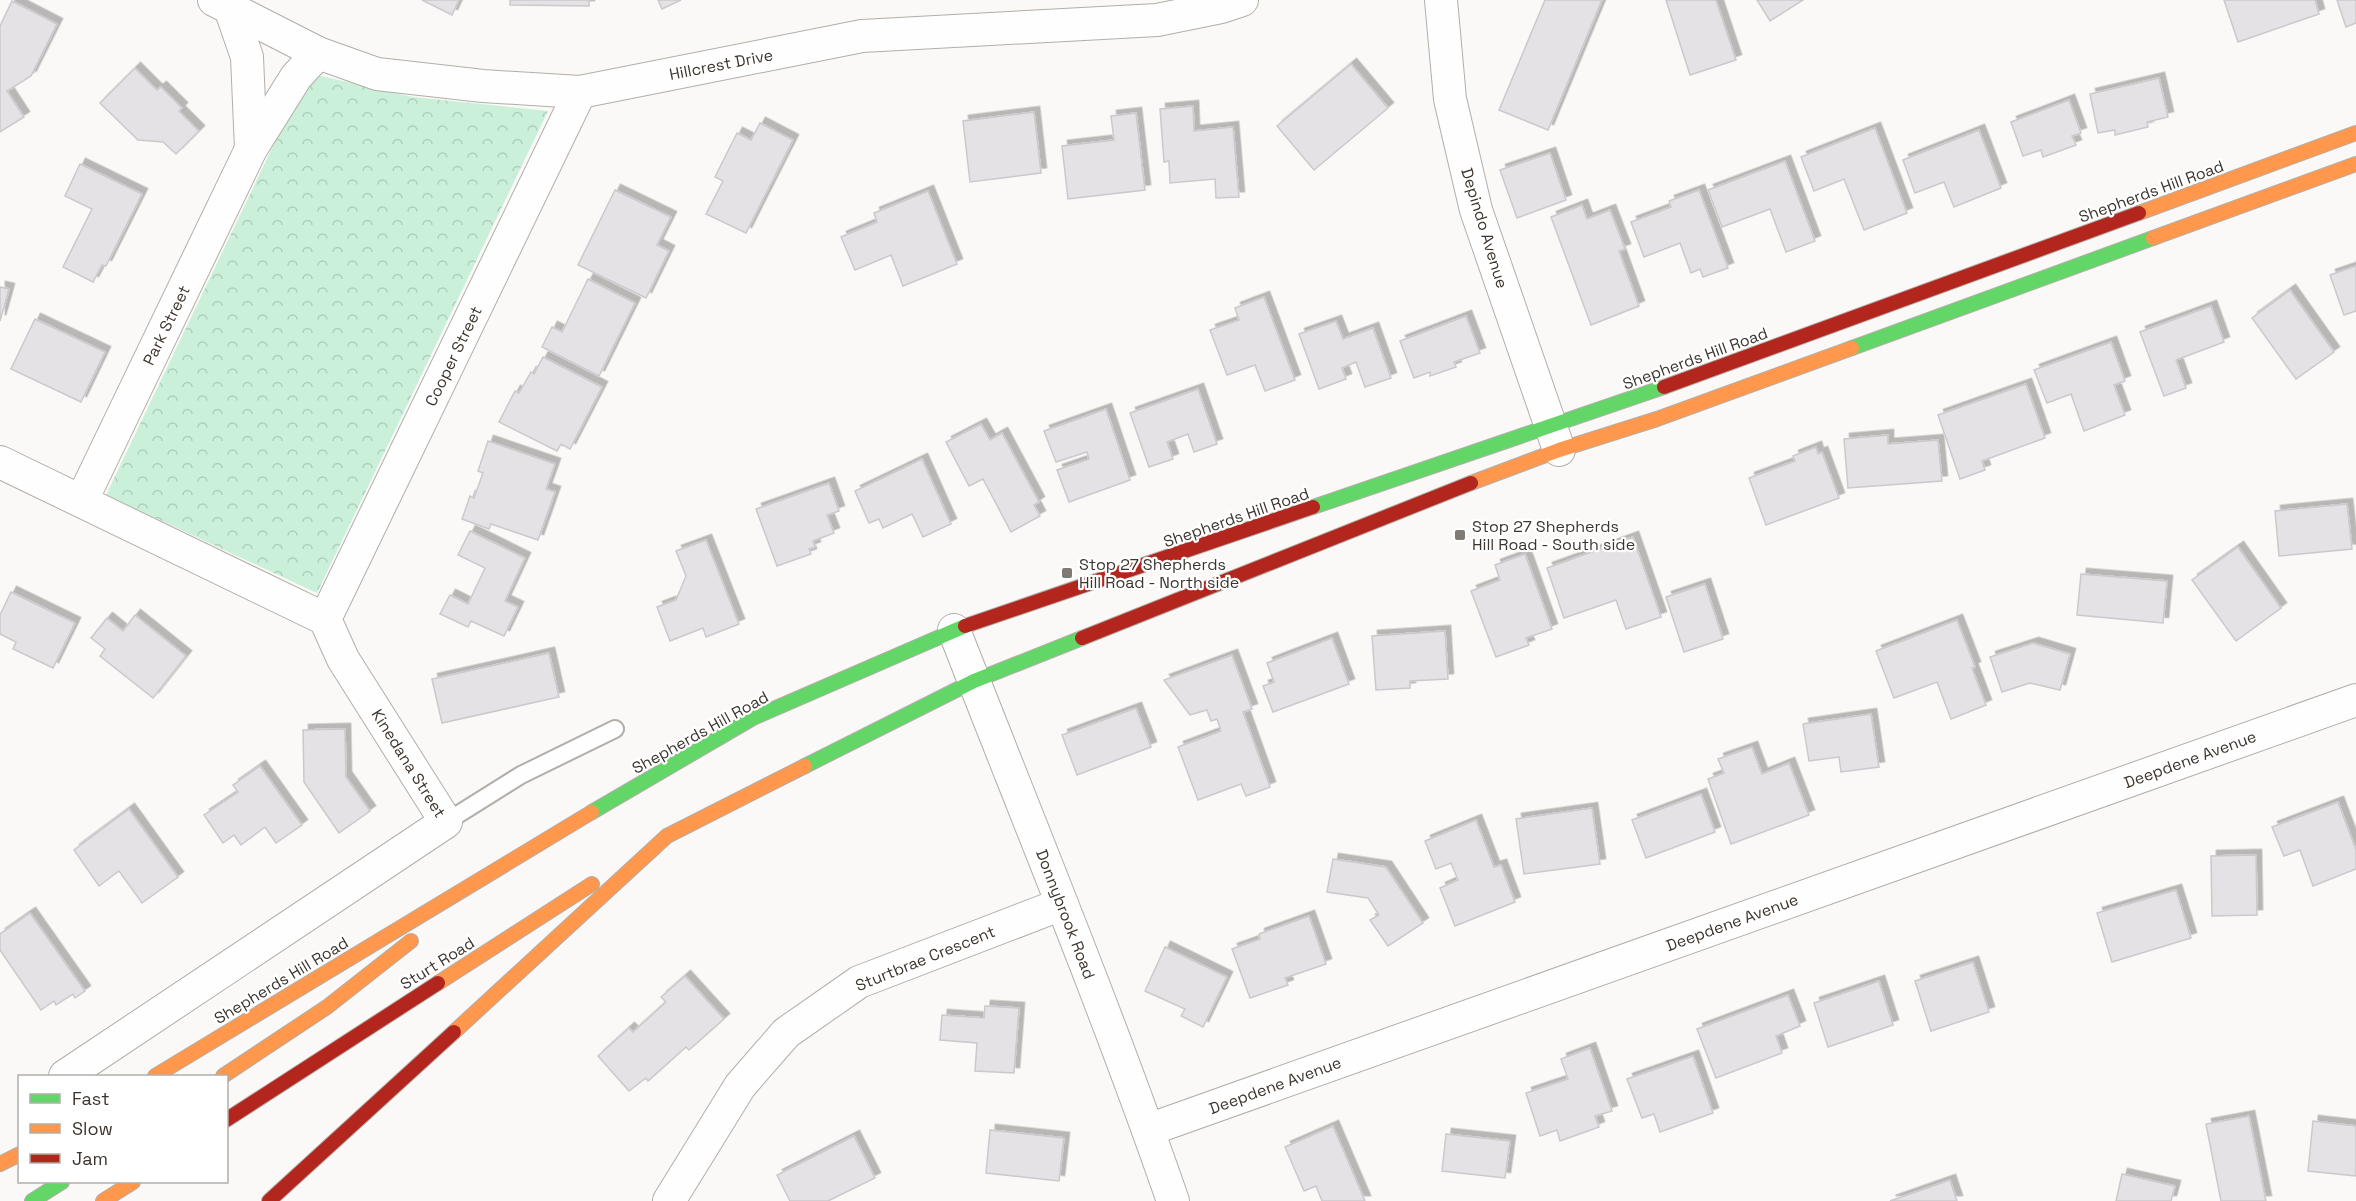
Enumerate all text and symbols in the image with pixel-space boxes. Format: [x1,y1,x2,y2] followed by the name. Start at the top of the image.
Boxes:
[668,44,775,85] street label: Hillcrest Drive
[2076,155,2227,227] street label: Shepherds Hill Road
[1456,165,1513,291] street label: Depindo Avenue
[138,282,195,369] street label: Park Street
[420,303,487,410] street label: Cooper Street
[1620,322,1771,394] street label: Shepherds Hill Road
[1160,483,1312,552] street label: Shepherds Hill Road
[1472,516,1635,555] place label: Stop 27 Shepherds Hill Road - South side
[1453,528,1467,542] marker: Stop 27 Shepherds Hill Road - South side
[1079,554,1239,593] place label: Stop 27 Shepherds Hill Road - North side
[1060,566,1074,580] marker: Stop 27 Shepherds Hill Road - North side
[628,686,772,779] street label: Shepherds Hill Road
[367,705,450,822] street label: Kinedana Street
[2121,726,2259,793] street label: Deepdene Avenue
[1031,846,1100,982] street label: Donnybrook Road
[1663,889,1801,956] street label: Deepdene Avenue
[852,921,998,996] street label: Sturtbrae Crescent
[210,932,352,1029] street label: Shepherds Hill Road
[396,932,478,995] street label: Sturt Road
[1206,1052,1344,1119] street label: Deepdene Avenue
[18,1075,228,1183] legend
[72,1087,109,1110] text: Fast
[72,1117,113,1140] text: Slow
[72,1147,108,1170] text: Jam

